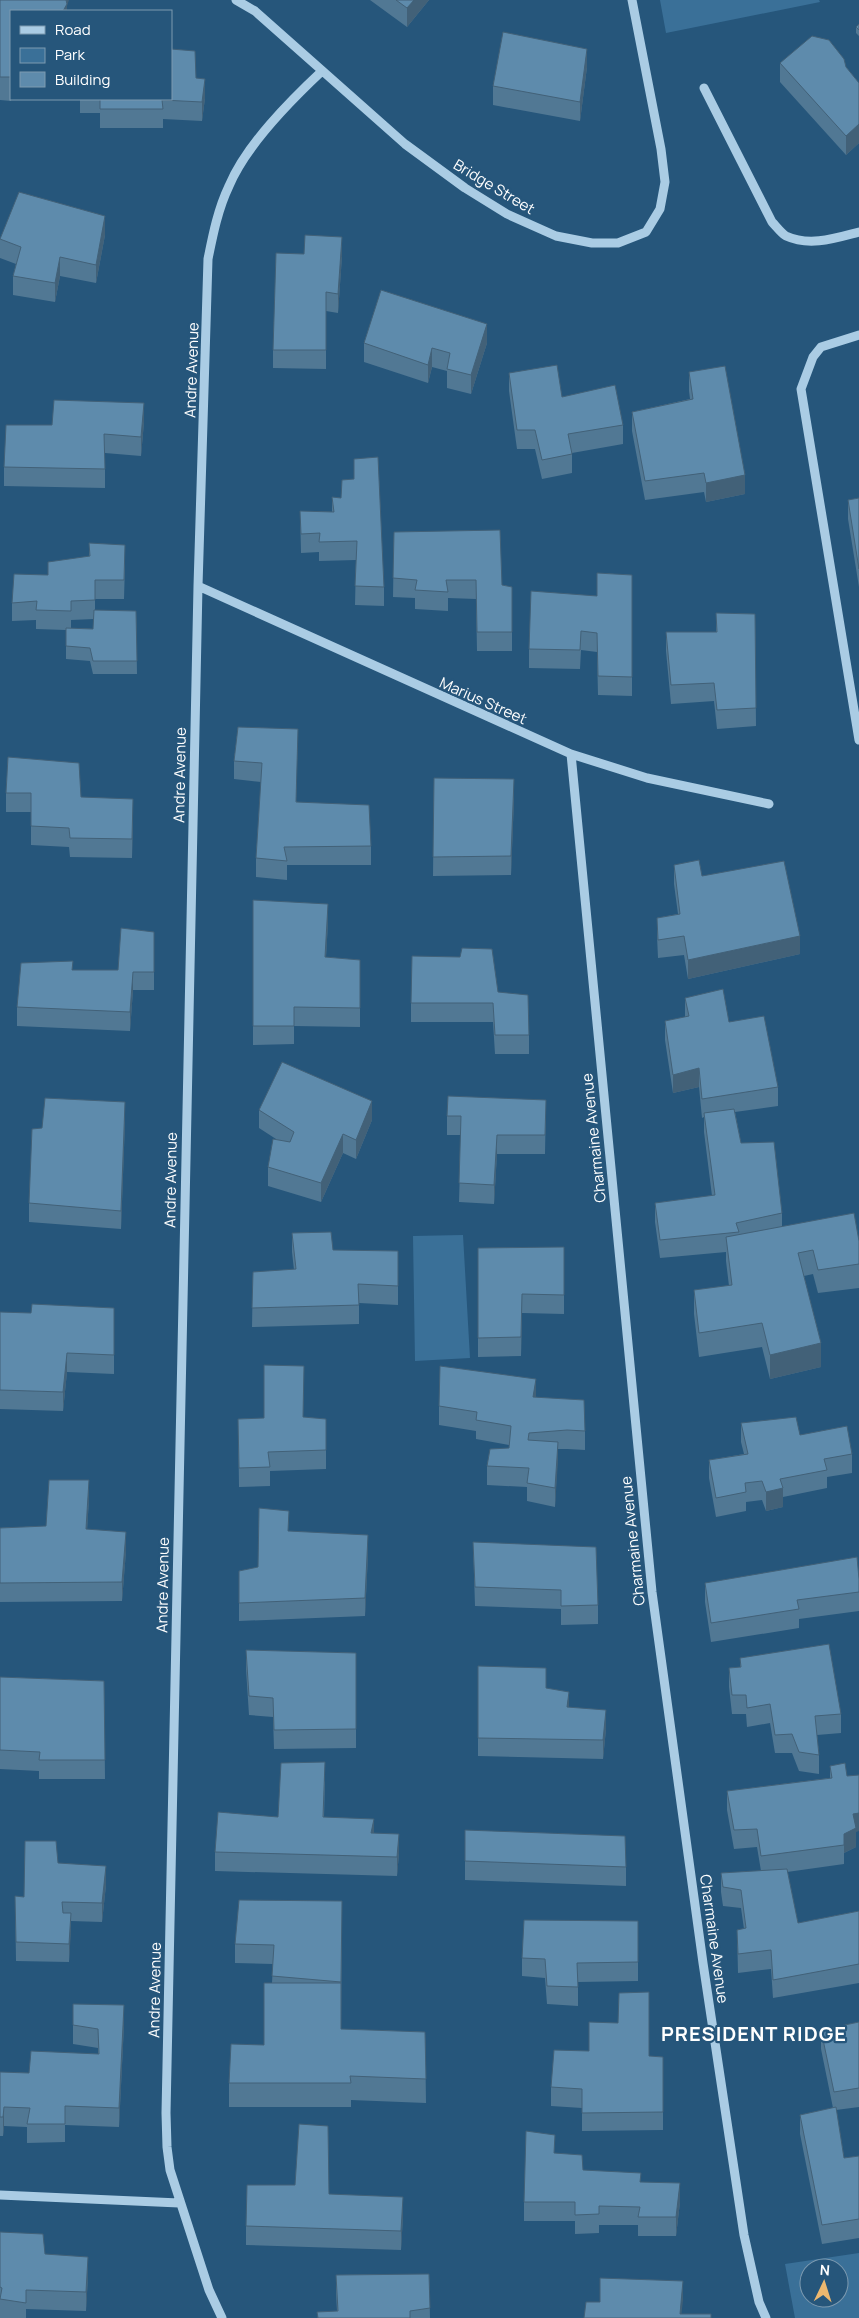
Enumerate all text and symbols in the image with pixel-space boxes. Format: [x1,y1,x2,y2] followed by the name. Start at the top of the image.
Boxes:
[10,10,172,100] legend
[55,19,91,40] text: Road
[55,44,85,65] text: Park
[55,69,110,90] text: Building
[450,154,539,219] street label: Bridge Street
[179,322,204,418] street label: Andre Avenue
[436,672,530,729] street label: Marius Street
[168,727,191,823] street label: Andre Avenue
[576,1072,611,1204] street label: Charmaine Avenue
[159,1132,182,1228] street label: Andre Avenue
[615,1475,650,1607] street label: Charmaine Avenue
[151,1537,174,1633] street label: Andre Avenue
[695,1873,734,2005] street label: Charmaine Avenue
[143,1942,166,2038] street label: Andre Avenue
[661,2020,847,2047] district label: PRESIDENT RIDGE
[799,2258,849,2308] north arrow
[819,2260,831,2279] text: N

